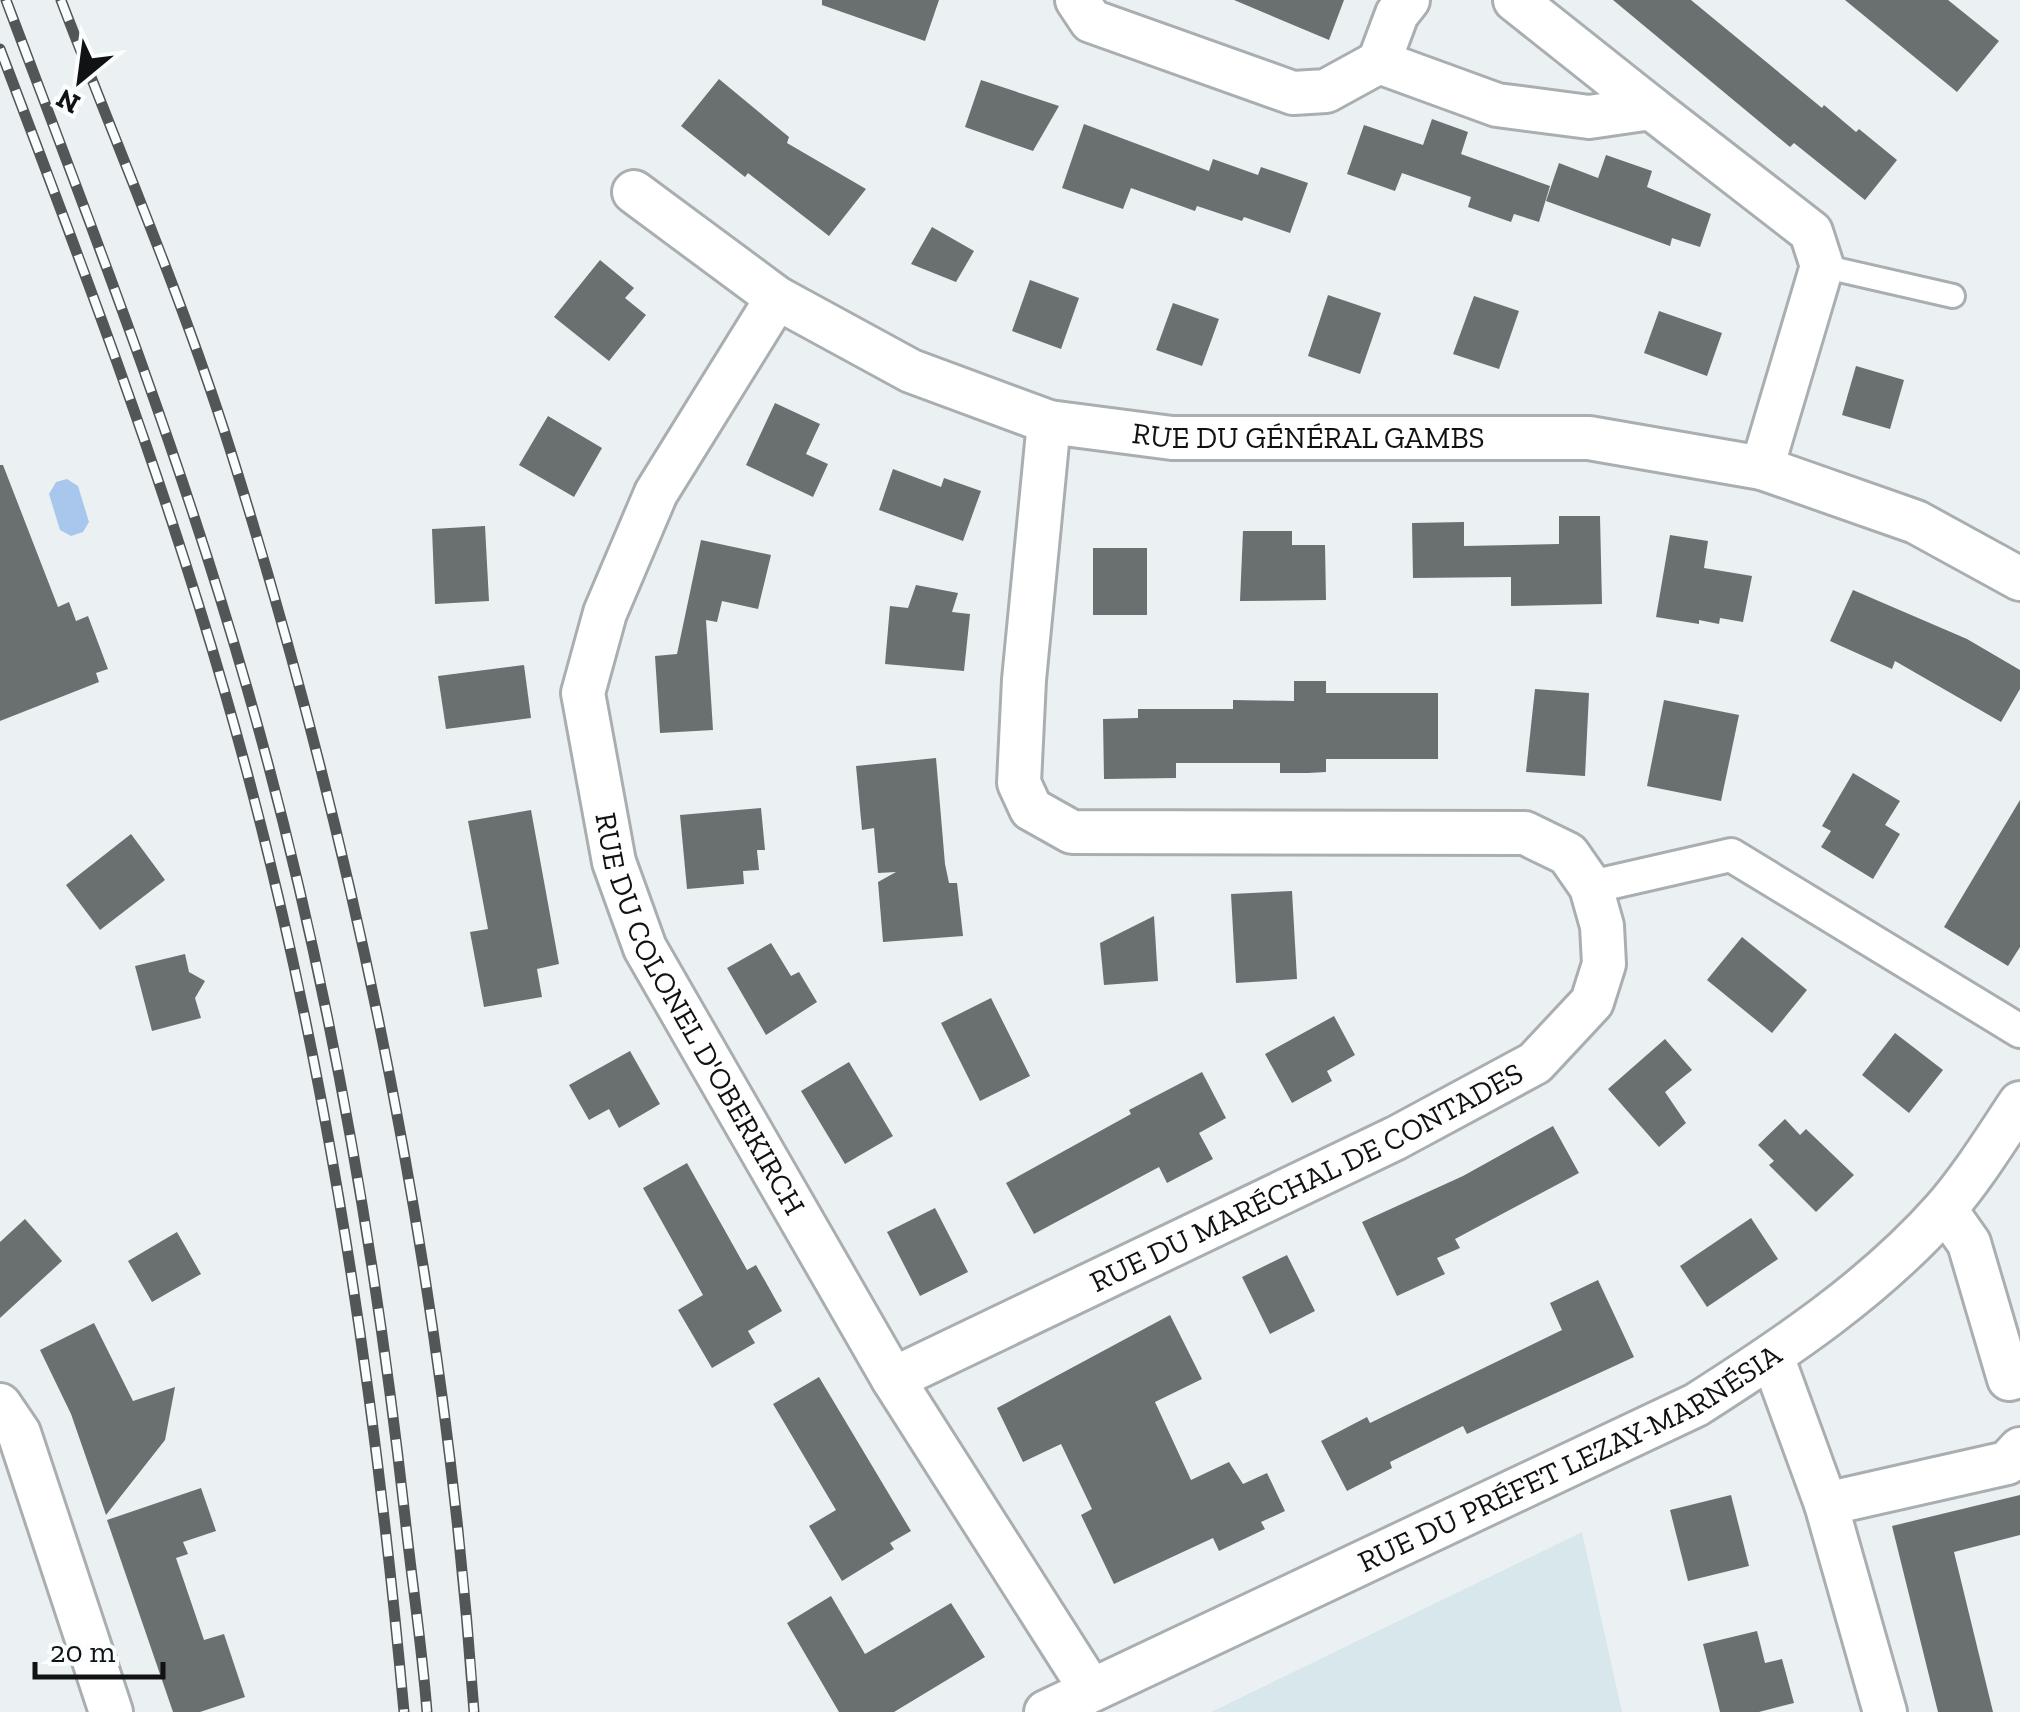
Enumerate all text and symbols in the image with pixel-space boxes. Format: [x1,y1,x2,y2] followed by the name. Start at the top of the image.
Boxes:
[30,30,130,130] north arrow
[51,82,85,121] text: N
[1130,415,1485,456] street label: RUE DU GÉNÉRAL GAMBS
[587,810,813,1221] street label: RUE DU COLONEL D'OBERKIRCH
[1084,1055,1529,1300] street label: RUE DU MARÉCHAL DE CONTADES
[1352,1336,1788,1580] street label: RUE DU PRÉFET LEZAY-MARNÉSIA
[35,1617,162,1679] scale bar
[50,1634,116,1670] text: 20 m

